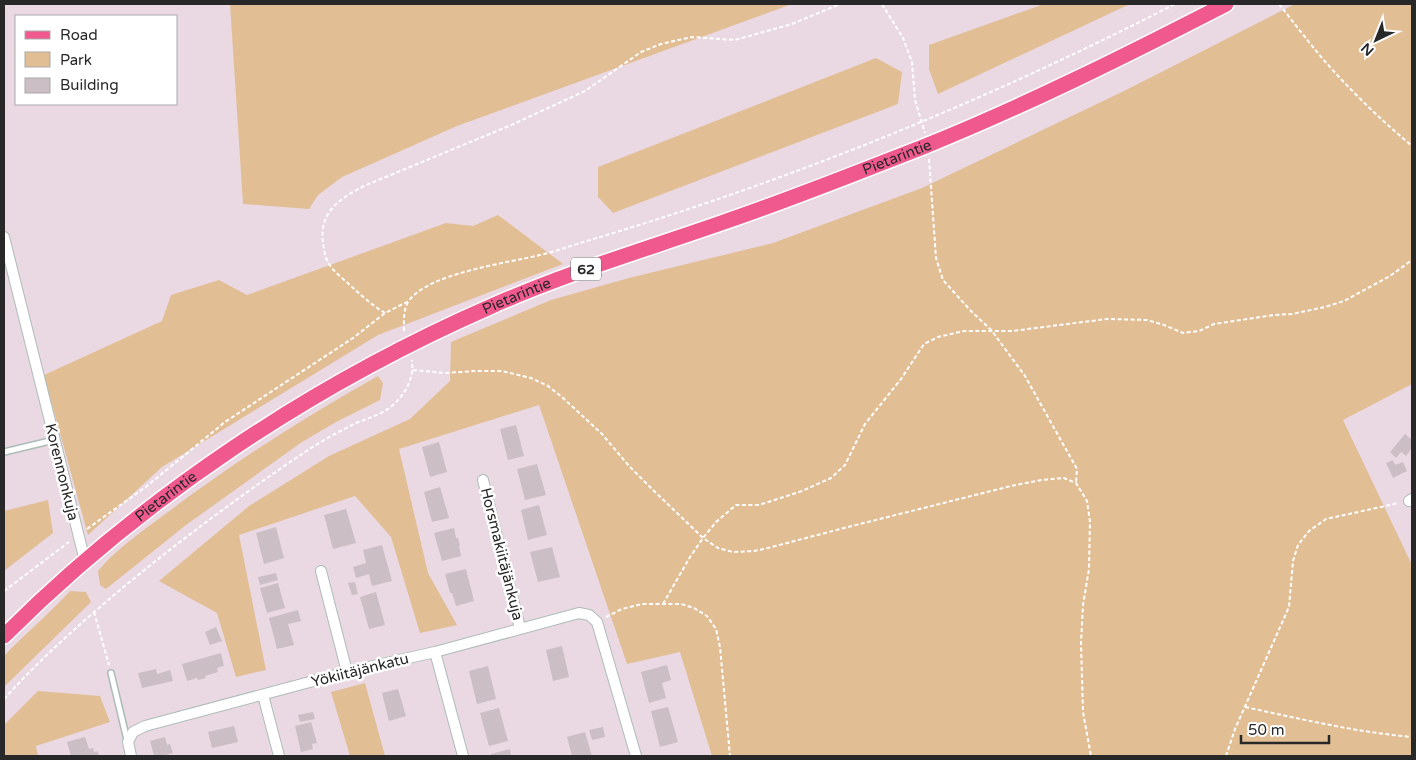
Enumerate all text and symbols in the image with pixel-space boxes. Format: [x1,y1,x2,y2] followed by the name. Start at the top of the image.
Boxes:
[15,15,178,105] legend
[1351,15,1401,65] north arrow
[60,26,98,44] text: Road
[1358,39,1377,59] text: N
[60,51,92,69] text: Park
[60,76,119,94] text: Building
[860,135,934,179] street label: Pietarintie
[571,258,601,280] road number: 62
[479,274,553,318] street label: Pietarintie
[41,422,83,522] street label: Korennonkuja
[131,467,200,525] street label: Pietarintie
[477,486,527,622] street label: Horsmakiitäjänkuja
[309,649,411,691] street label: Yökiitäjänkatu
[1241,712,1328,744] scale bar
[1248,721,1285,739] text: 50 m

